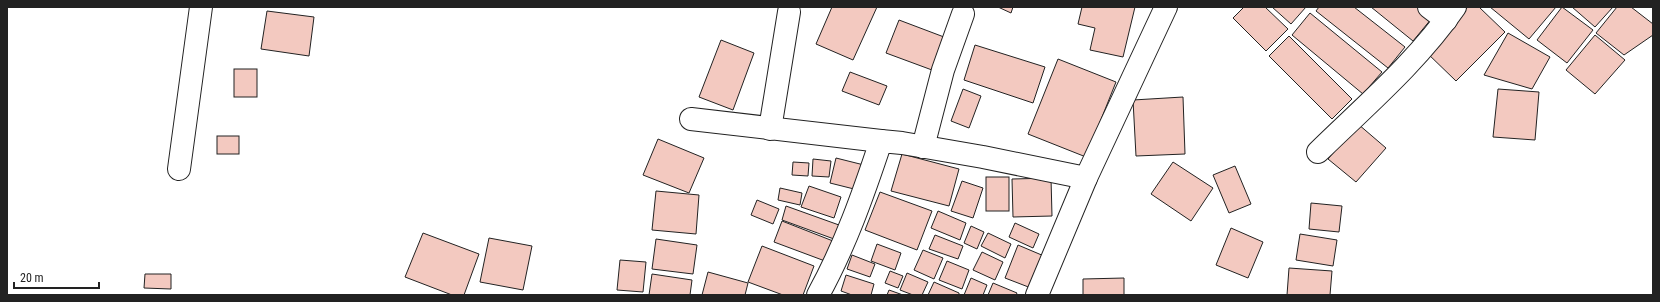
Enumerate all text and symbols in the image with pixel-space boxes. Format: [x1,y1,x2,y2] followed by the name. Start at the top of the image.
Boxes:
[14,264,99,290] scale bar
[20,271,44,285] text: 20 m

